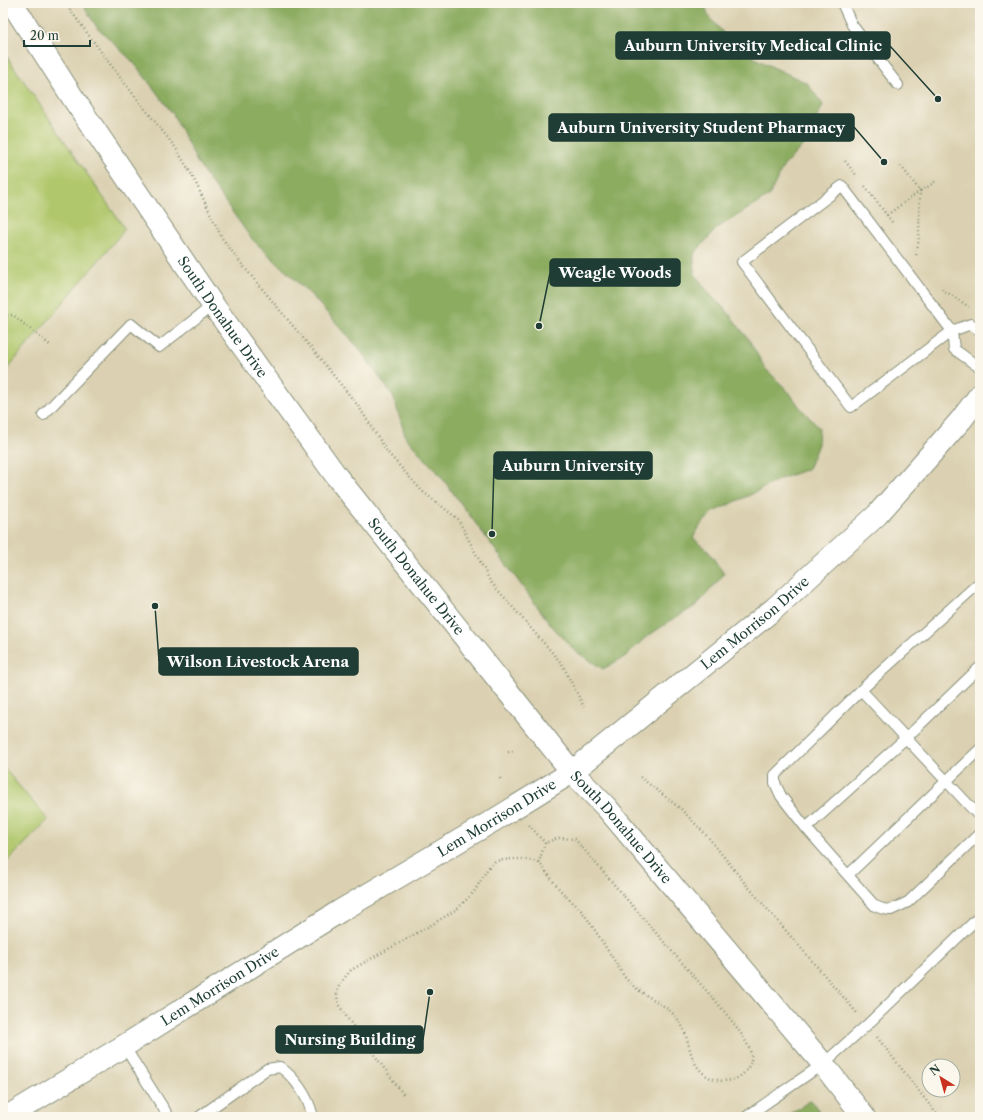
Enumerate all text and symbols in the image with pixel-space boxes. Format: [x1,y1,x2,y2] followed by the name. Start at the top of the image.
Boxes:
[24,22,90,48] scale bar
[30,28,59,43] text: 20 m
[616,32,890,59] callout: Auburn University Medical Clinic
[623,36,882,55] text: Auburn University Medical Clinic
[549,114,854,141] callout: Auburn University Student Pharmacy
[556,118,846,137] text: Auburn University Student Pharmacy
[174,253,272,381] street label: South Donahue Drive
[550,259,680,286] callout: Weagle Woods
[557,263,672,282] text: Weagle Woods
[494,452,652,479] callout: Auburn University
[501,456,645,475] text: Auburn University
[364,514,468,639] street label: South Donahue Drive
[697,572,813,673] street label: Lem Morrison Drive
[159,648,358,675] callout: Wilson Livestock Arena
[166,652,350,671] text: Wilson Livestock Arena
[567,767,676,887] street label: South Donahue Drive
[434,775,560,861] street label: Lem Morrison Drive
[158,942,282,1030] street label: Lem Morrison Drive
[276,1026,423,1053] callout: Nursing Building
[284,1030,416,1049] text: Nursing Building
[921,1058,961,1098] north arrow
[927,1061,943,1078] text: N

